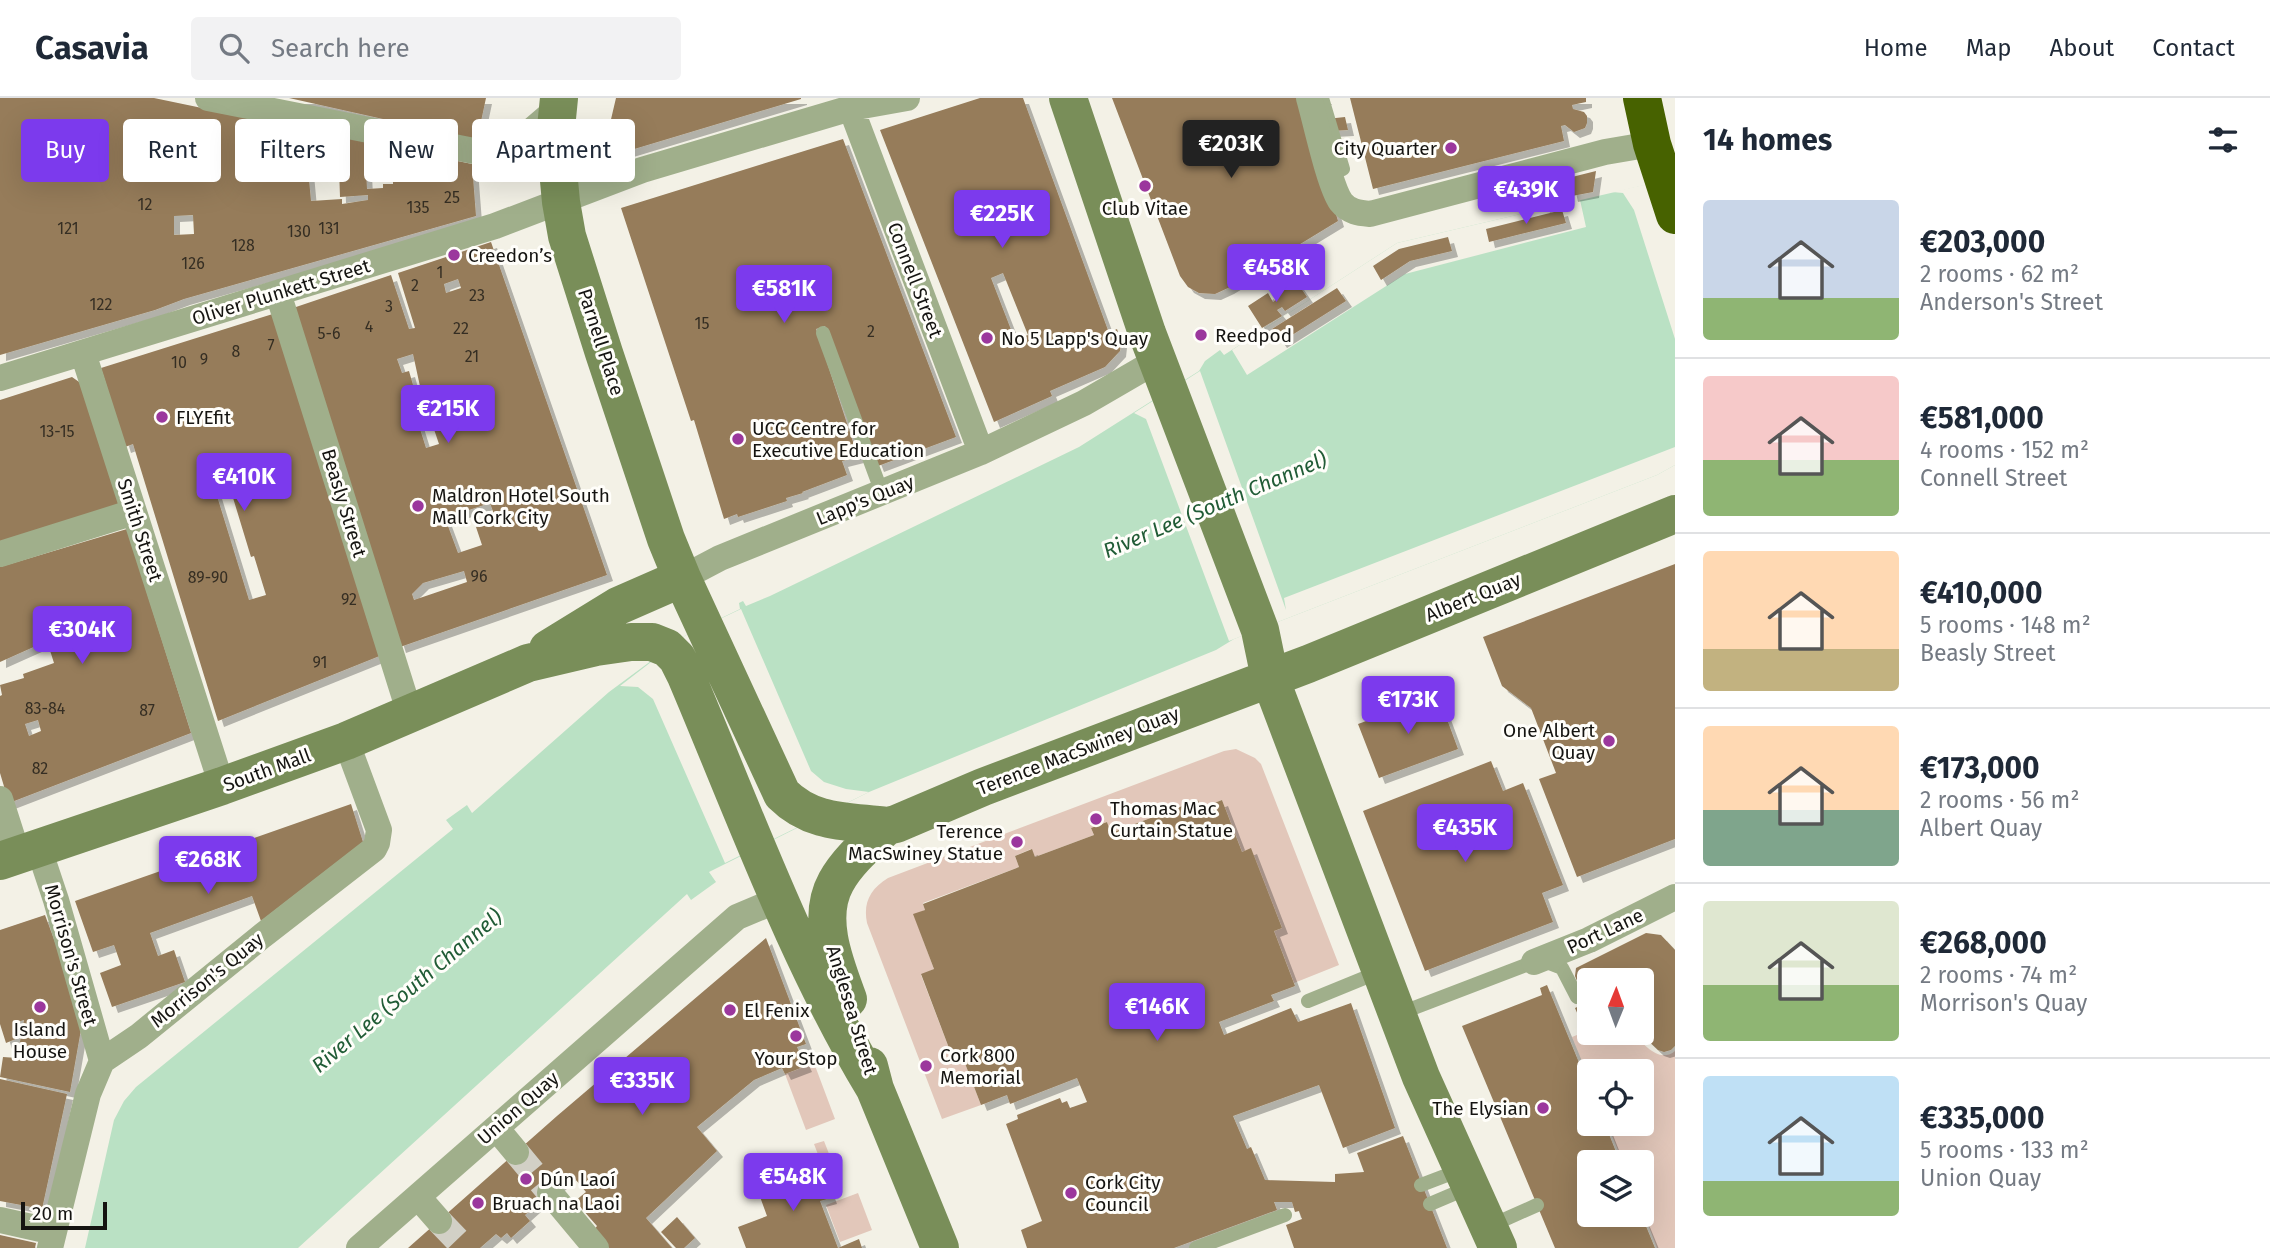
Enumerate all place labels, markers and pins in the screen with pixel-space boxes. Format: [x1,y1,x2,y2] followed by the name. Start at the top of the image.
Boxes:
[1182,120,1280,180] pin: €203K
[1334,137,1438,160] place label: City Quarter
[1443,140,1459,156] marker: City Quarter
[1477,166,1575,226] pin: €439K
[1137,178,1153,194] marker: Club Vitae
[953,190,1051,250] pin: €225K
[1102,197,1188,220] place label: Club Vitae
[468,244,552,267] place label: Creedon’s
[1227,244,1325,304] pin: €458K
[446,247,462,263] marker: Creedon’s
[735,266,833,325] pin: €581K
[1215,324,1292,347] place label: Reedpod
[1001,327,1149,350] place label: No 5 Lapp's Quay
[1193,327,1209,343] marker: Reedpod
[979,330,995,346] marker: No 5 Lapp's Quay
[399,386,497,445] pin: €215K
[176,406,231,429] place label: FLYEfit
[154,409,170,425] marker: FLYEfit
[752,417,924,462] place label: UCC Centre for Executive Education
[730,431,746,447] marker: UCC Centre for Executive Education
[195,454,293,513] pin: €410K
[432,484,610,529] place label: Maldron Hotel South Mall Cork City
[410,498,426,514] marker: Maldron Hotel South Mall Cork City
[33,606,131,666] pin: €304K
[1359,676,1457,736] pin: €173K
[1503,719,1596,764] place label: One Albert Quay
[1601,733,1617,749] marker: One Albert Quay
[1110,797,1233,842] place label: Thomas Mac Curtain Statue
[1416,804,1514,864] pin: €435K
[1088,811,1104,827] marker: Thomas Mac Curtain Statue
[848,820,1003,865] place label: Terence MacSwiney Statue
[1009,834,1025,850] marker: Terence MacSwiney Statue
[159,836,257,896] pin: €268K
[1108,984,1206,1043] pin: €146K
[32,999,48,1015] marker: Island House
[744,999,810,1022] place label: El Fenix
[722,1002,738,1018] marker: El Fenix
[13,1018,67,1063] place label: Island House
[788,1028,804,1044] marker: Your Stop
[940,1044,1021,1089] place label: Cork 800 Memorial
[754,1047,838,1070] place label: Your Stop
[593,1058,691,1117] pin: €335K
[918,1058,934,1074] marker: Cork 800 Memorial
[1432,1097,1529,1120] place label: The Elysian
[1535,1100,1551,1116] marker: The Elysian
[744,1154,842,1213] pin: €548K
[540,1168,616,1191] place label: Dún Laoí
[518,1171,534,1187] marker: Dún Laoí
[1085,1171,1161,1216] place label: Cork City Council
[1063,1185,1079,1201] marker: Cork City Council
[492,1192,620,1215] place label: Bruach na Laoi
[470,1195,486,1211] marker: Bruach na Laoi

